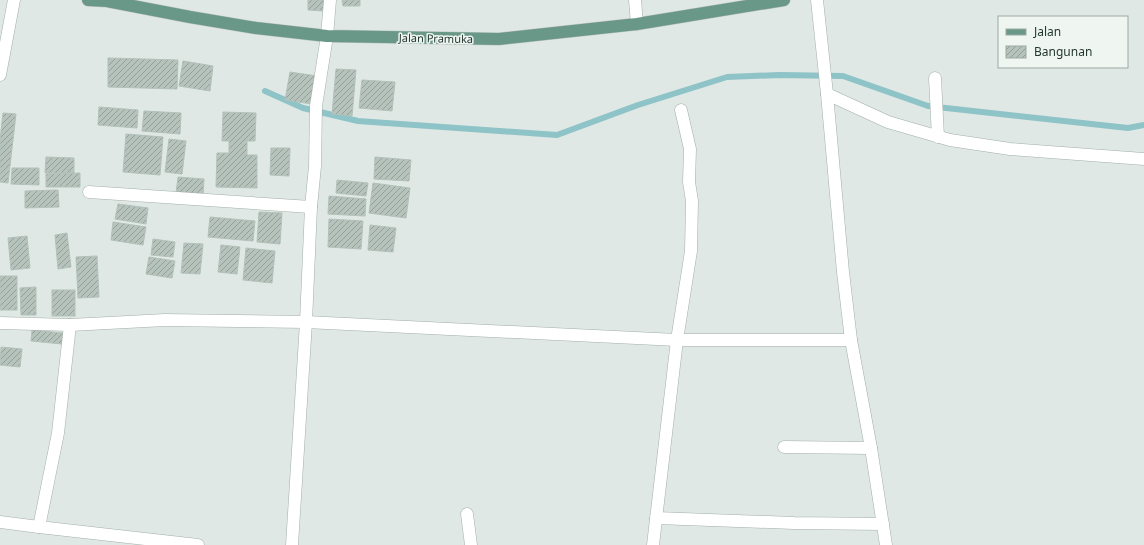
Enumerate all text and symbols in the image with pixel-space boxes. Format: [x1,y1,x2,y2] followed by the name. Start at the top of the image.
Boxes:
[998,16,1128,68] legend
[1033,23,1061,40] text: Jalan
[398,30,473,46] street label: Jalan Pramuka
[1034,43,1092,60] text: Bangunan

